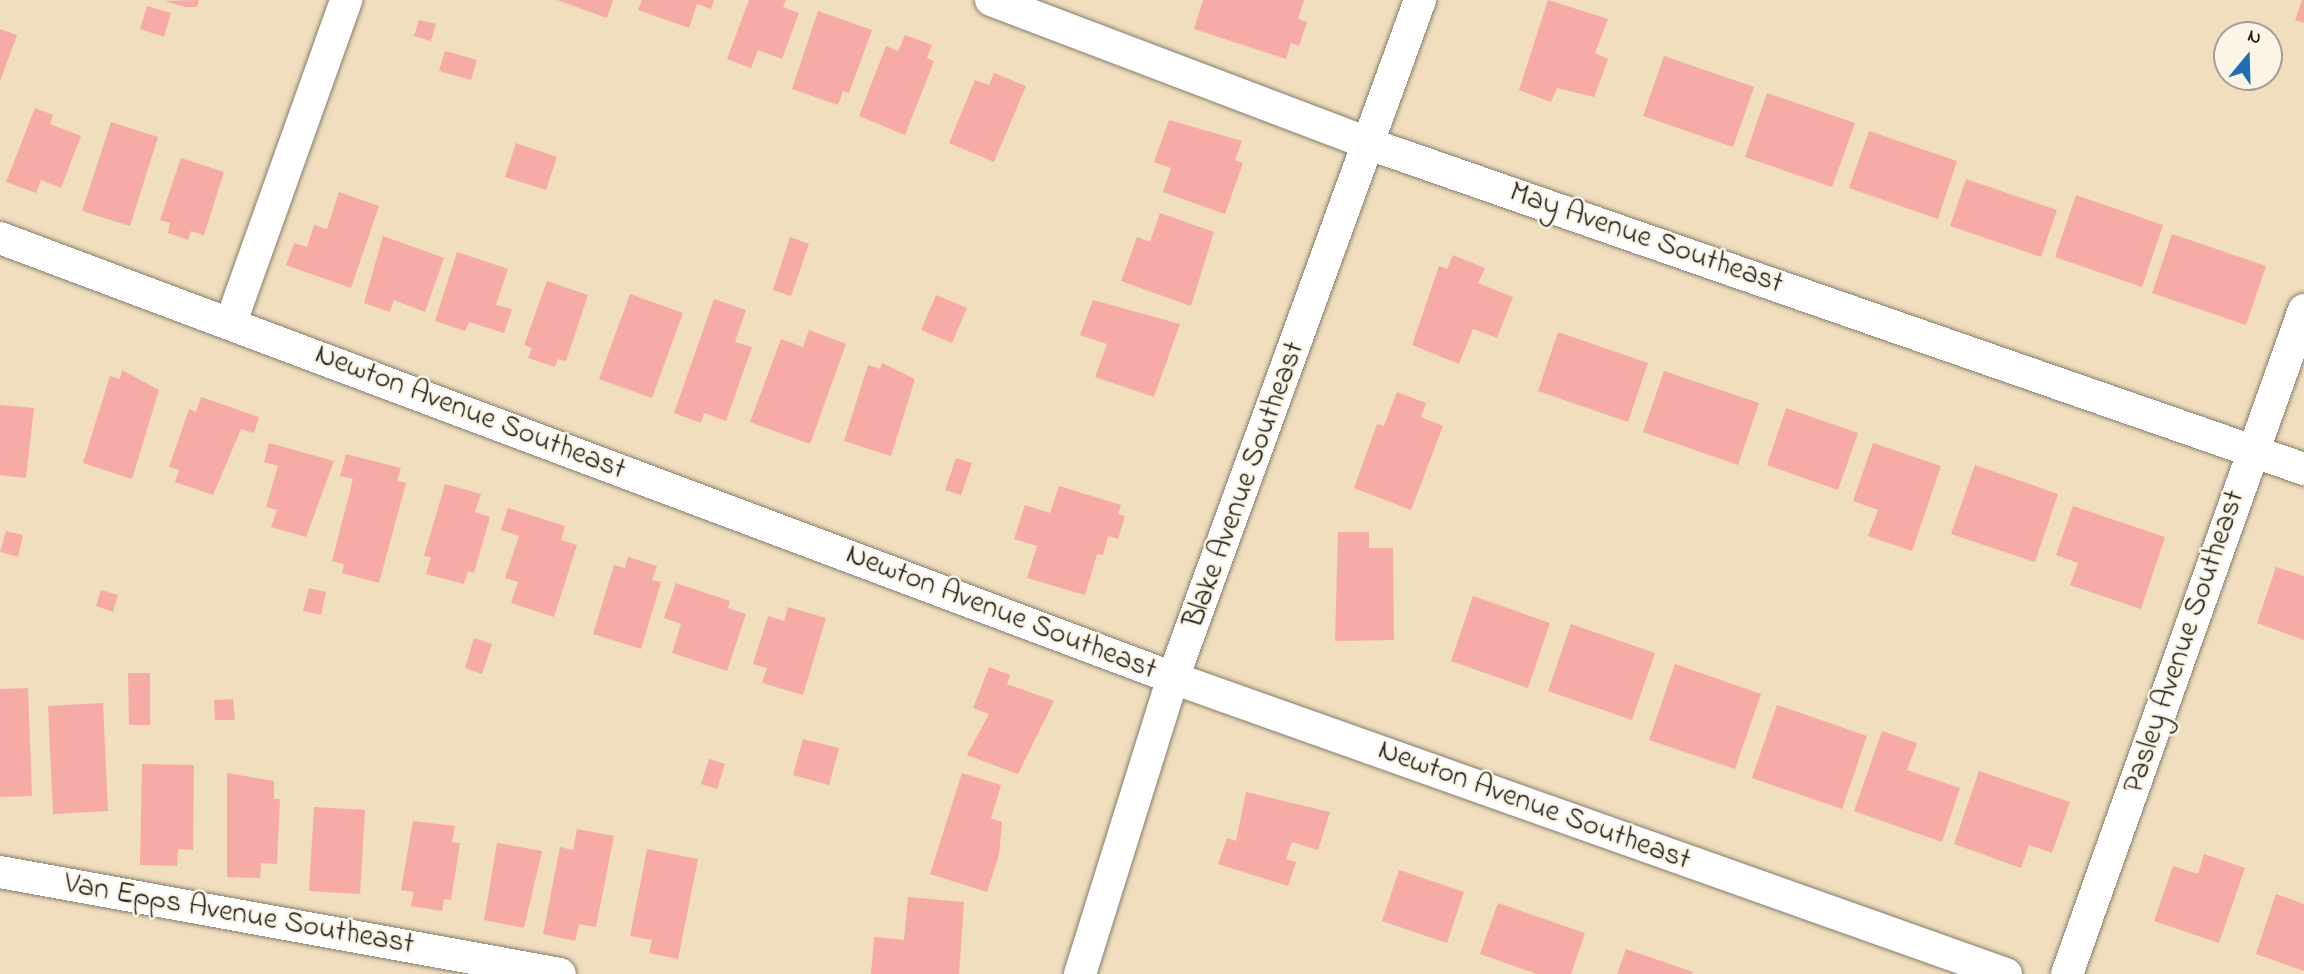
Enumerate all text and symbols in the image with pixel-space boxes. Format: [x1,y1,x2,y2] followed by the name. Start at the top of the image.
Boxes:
[2213,21,2283,91] north arrow
[2244,23,2265,52] text: N
[1504,175,1788,303] street label: May Avenue Southeast
[310,337,630,489] street label: Newton Avenue Southeast
[1176,337,1314,633] street label: Blake Avenue Southeast
[2116,486,2254,798] street label: Pasley Avenue Southeast
[841,537,1161,689] street label: Newton Avenue Southeast
[1373,733,1695,879] street label: Newton Avenue Southeast
[61,866,417,964] street label: Van Epps Avenue Southeast

